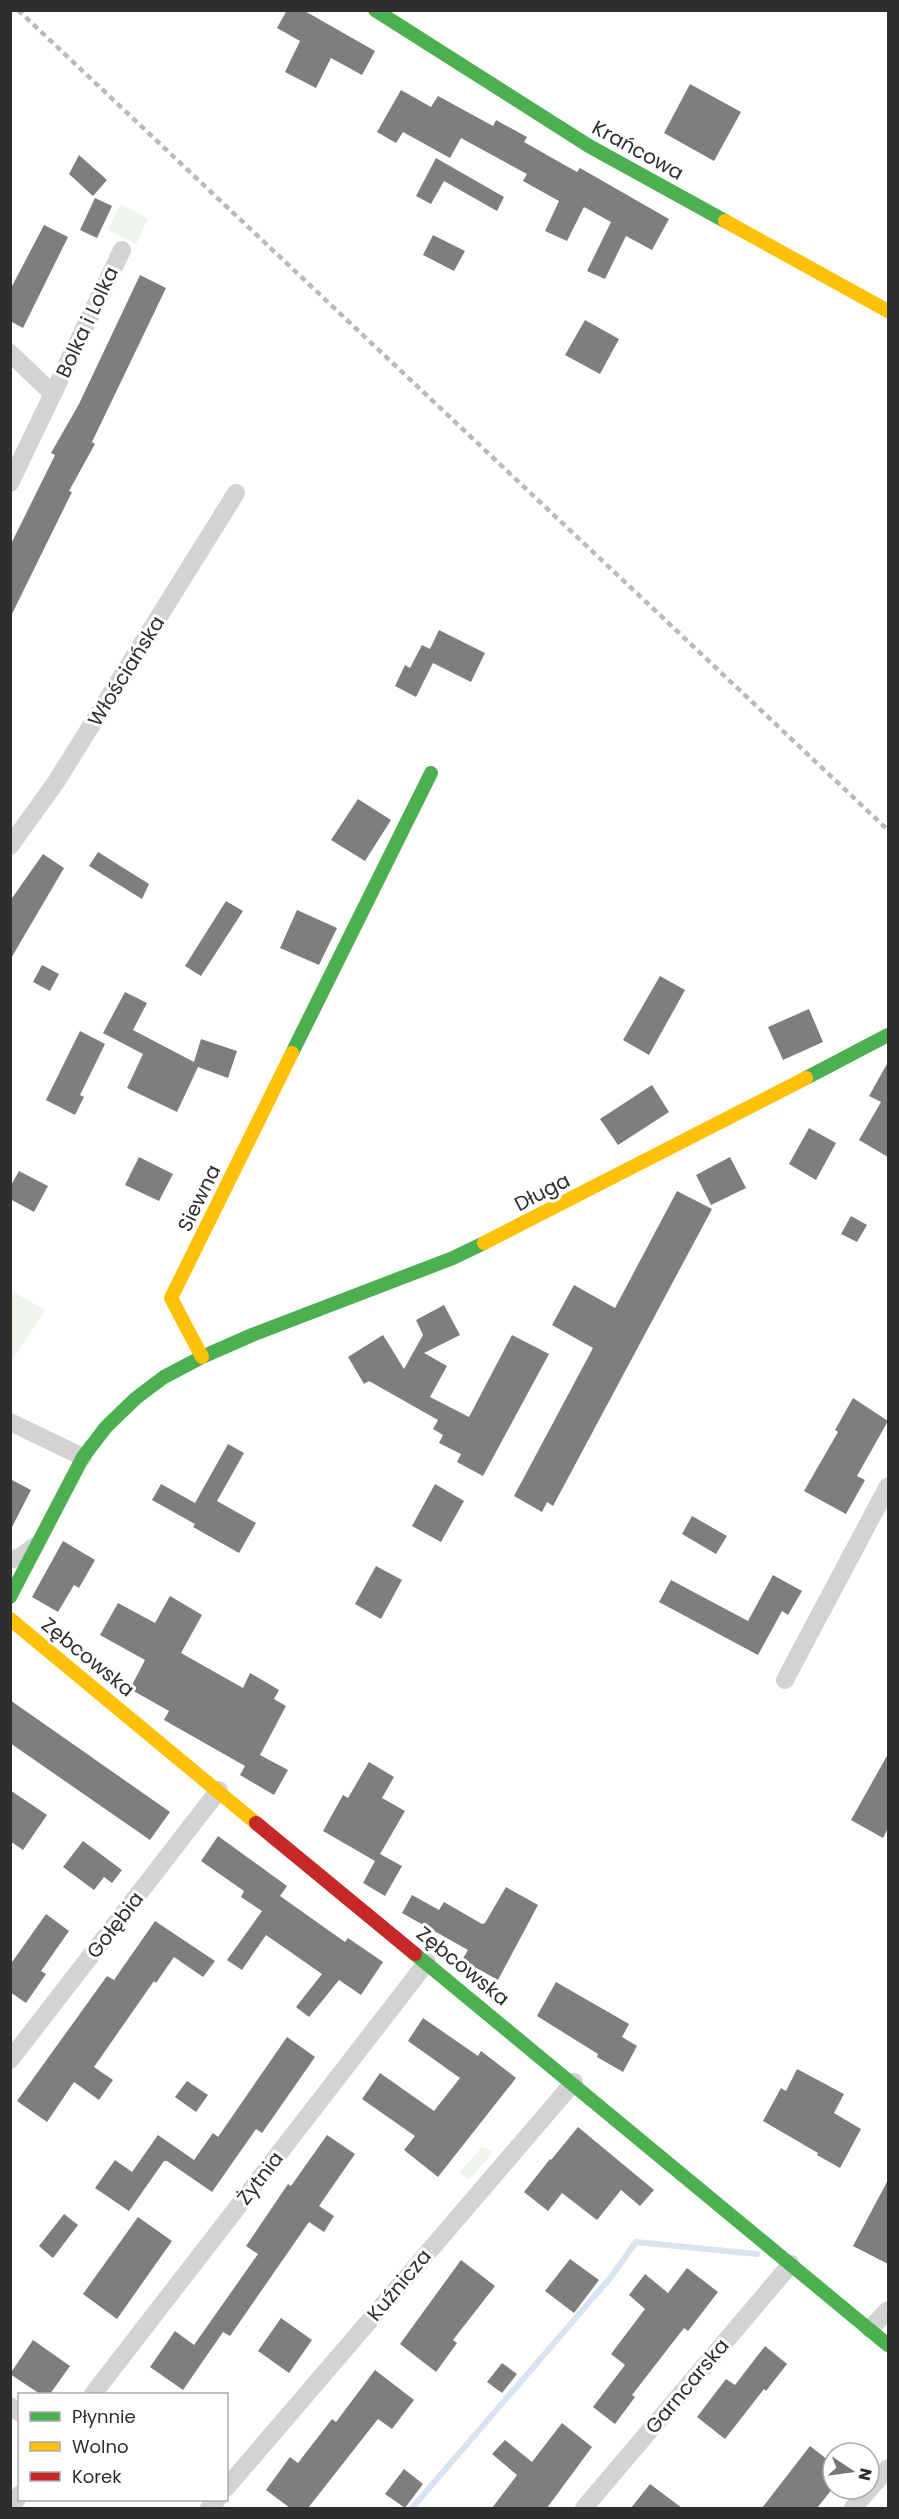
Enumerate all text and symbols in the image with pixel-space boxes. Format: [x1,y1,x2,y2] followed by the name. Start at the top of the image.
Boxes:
[587,113,689,187] street label: Krańcowa
[49,262,125,382] street label: Bolka i Lolka
[81,610,171,732] street label: Włościańska
[171,1160,227,1236] street label: Siewna
[509,1166,575,1218] street label: Długa
[36,1611,140,1703] street label: Zębcowska
[80,1886,150,1964] street label: Gołębia
[411,1920,515,2012] street label: Zębcowska
[230,2146,290,2210] street label: Żytnia
[361,2243,437,2327] street label: Kuźnicza
[639,2332,735,2440] street label: Garncarska
[18,2393,228,2501] legend
[72,2404,136,2429] text: Płynnie
[72,2434,129,2459] text: Wolno
[821,2441,881,2501] north arrow
[72,2464,122,2489] text: Korek
[853,2466,878,2483] text: N

